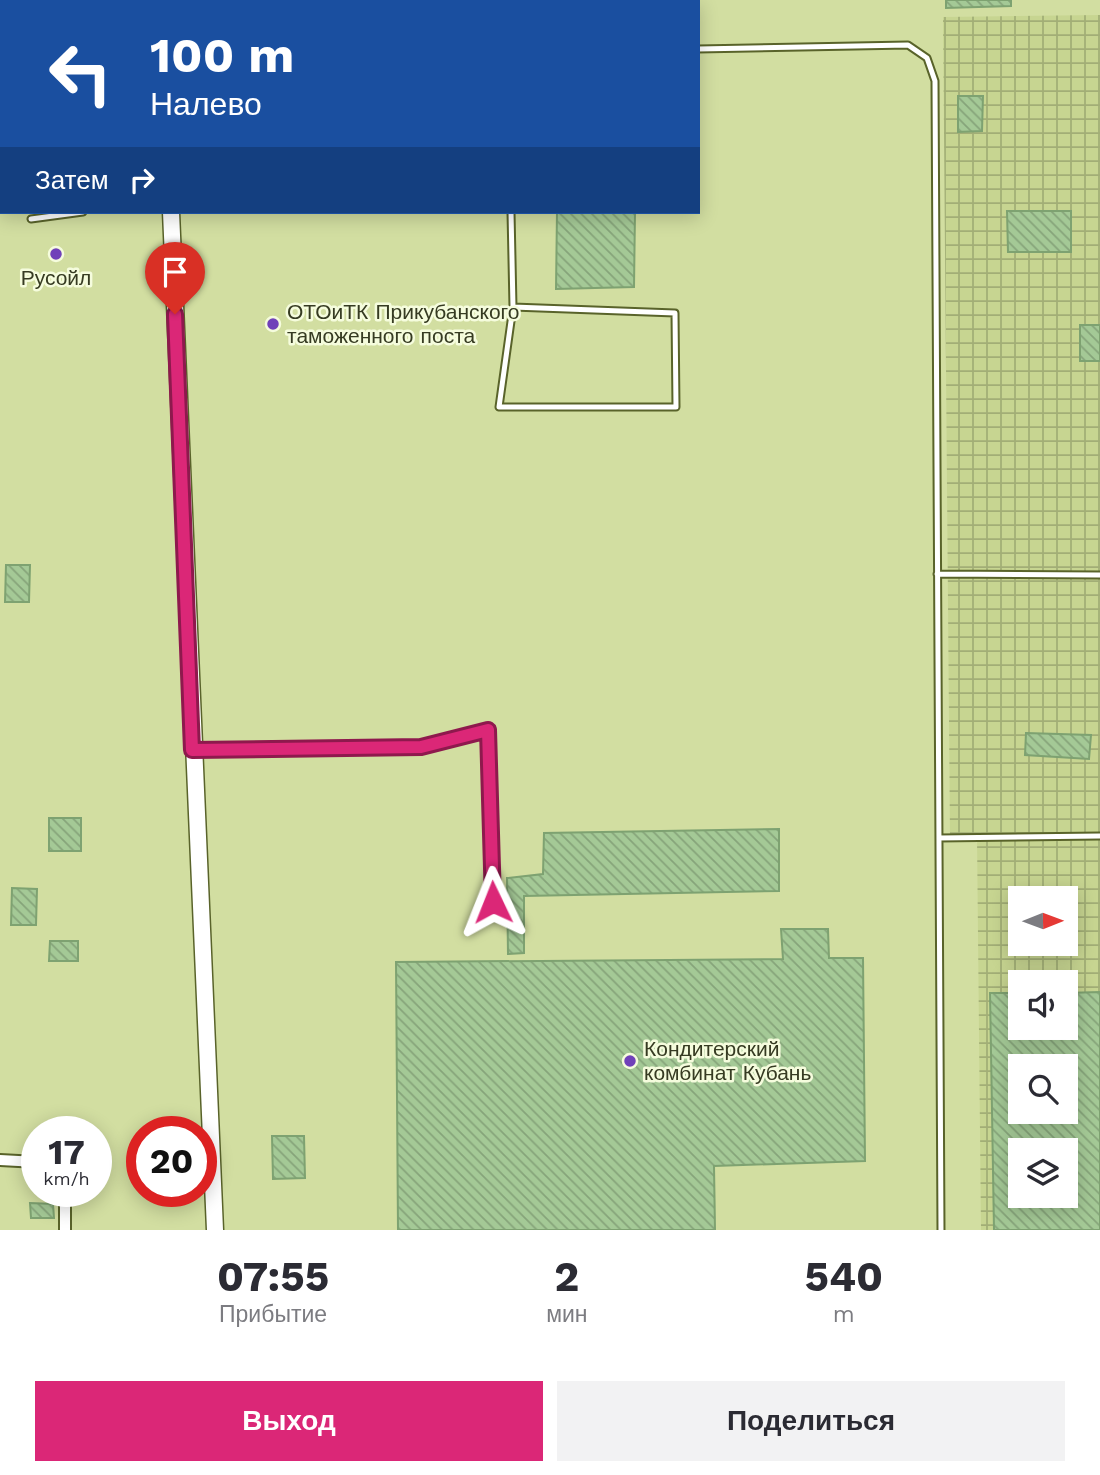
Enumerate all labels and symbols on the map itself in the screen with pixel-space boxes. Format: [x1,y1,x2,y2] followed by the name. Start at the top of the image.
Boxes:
[145,242,205,314] pin
[48,246,64,262] marker: Русойл
[21,265,91,290] place label: Русойл
[287,299,519,348] place label: ОТОиТК Прикубанского таможенного поста
[265,316,281,332] marker: ОТОиТК Прикубанского таможенного поста
[456,865,530,939] position arrow
[1008,886,1078,956] north arrow
[644,1036,811,1085] place label: Кондитерский комбинат Кубань
[622,1053,638,1069] marker: Кондитерский комбинат Кубань
[126,1116,217,1207] speed limit sign: 20

